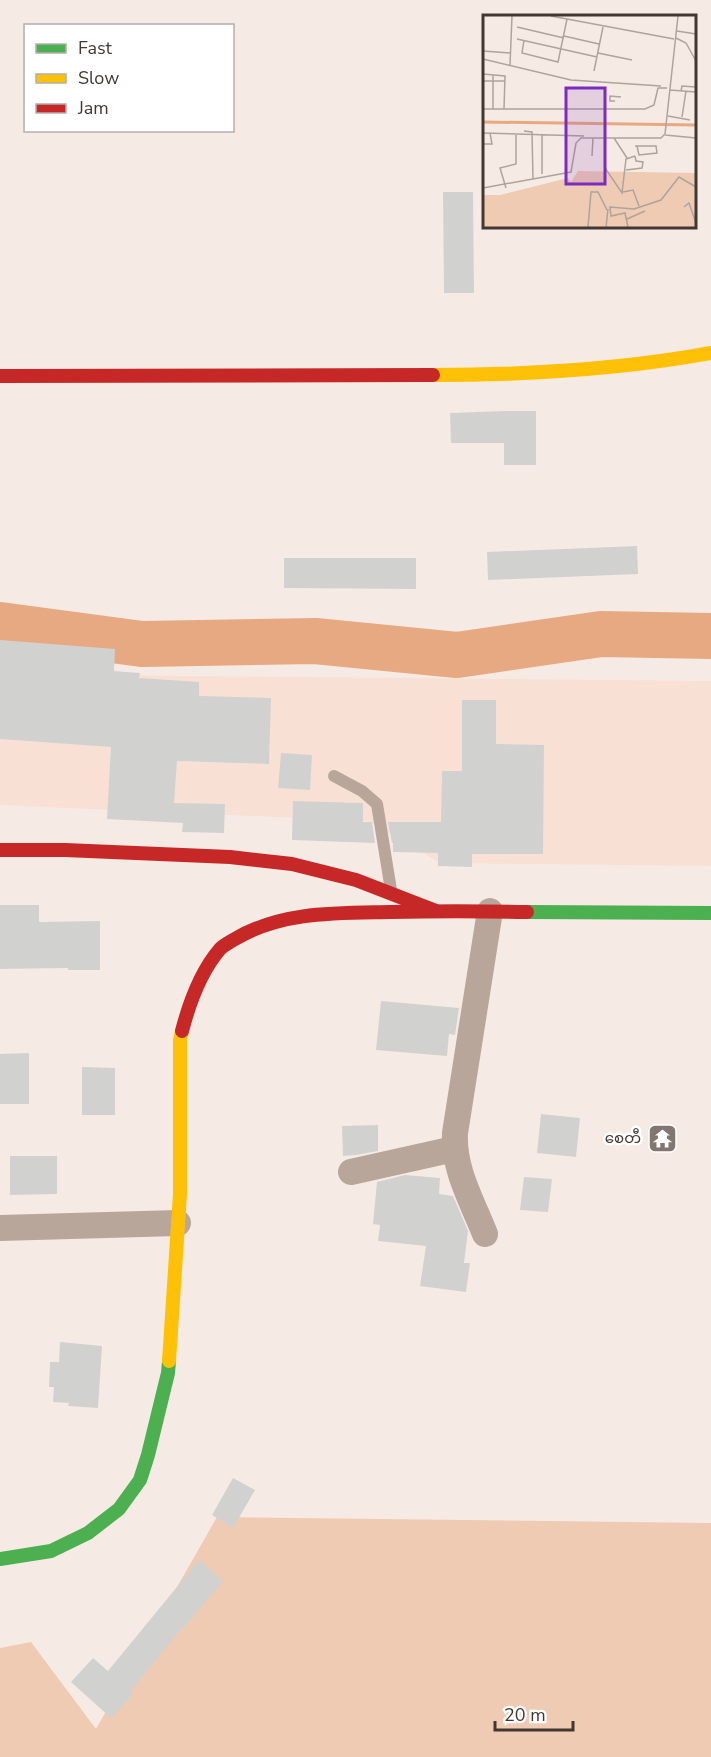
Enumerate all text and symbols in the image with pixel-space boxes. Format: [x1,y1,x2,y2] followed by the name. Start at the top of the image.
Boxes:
[483,15,696,228] inset map
[24,24,234,132] legend
[78,36,113,60] text: Fast
[78,66,119,90] text: Slow
[77,96,109,120] text: Jam
[646,1122,678,1154] temple icon: စေတီ
[605,1128,641,1148] place label: စေတီ
[495,1694,573,1732] scale bar
[504,1703,546,1727] text: 20 m

